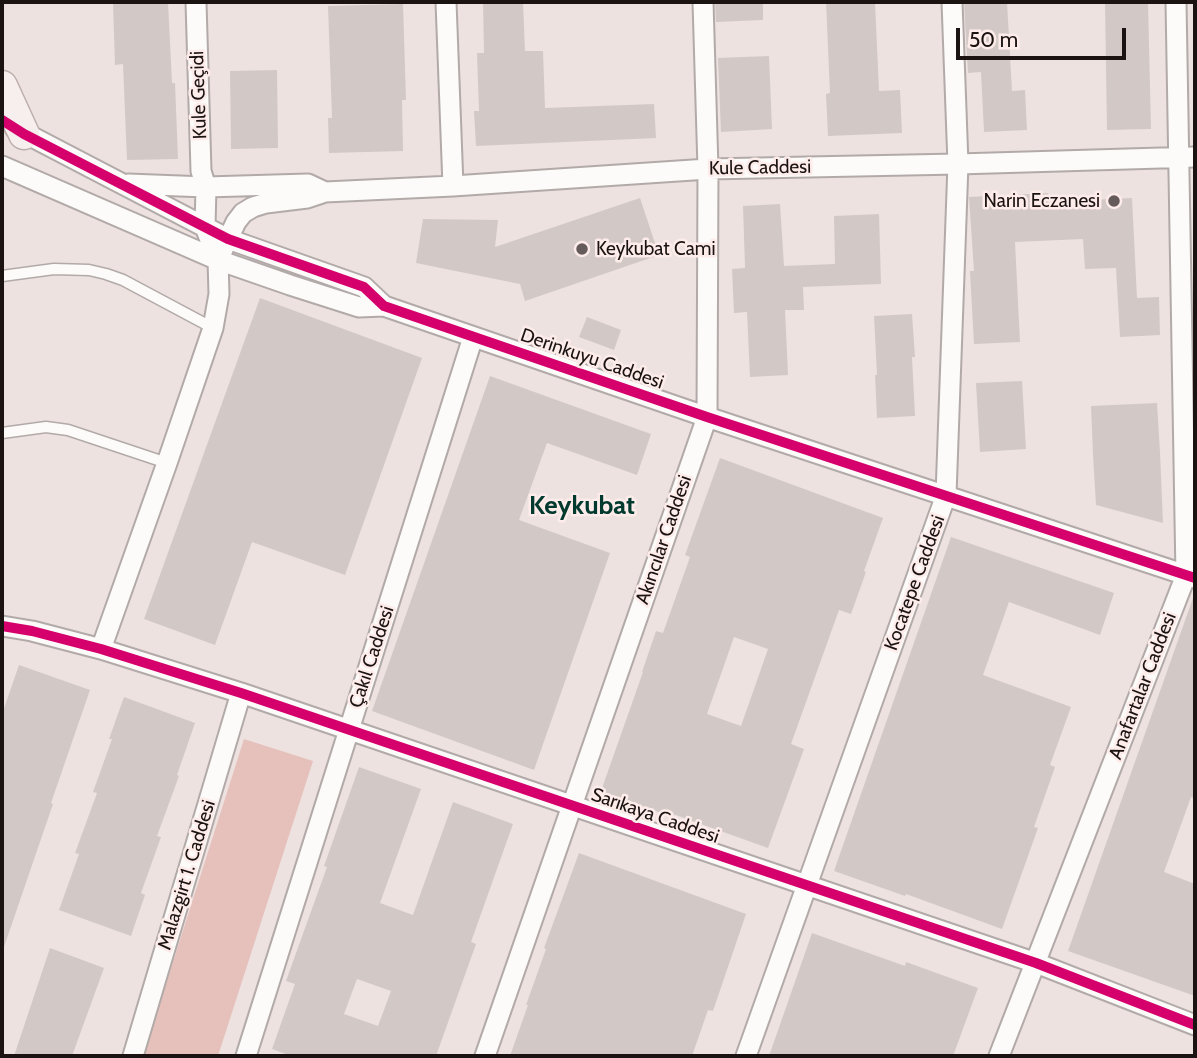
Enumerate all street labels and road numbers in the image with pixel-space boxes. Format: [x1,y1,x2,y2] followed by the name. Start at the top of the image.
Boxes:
[186,50,212,140] street label: Kule Geçidi
[709,156,811,180] street label: Kule Caddesi
[517,324,667,394] street label: Derinkuyu Caddesi
[631,472,697,608] street label: Akıncılar Caddesi
[880,512,950,654] street label: Kocatepe Caddesi
[345,603,399,711] street label: Çakıl Caddesi
[1104,609,1182,763] street label: Anafartalar Caddesi
[588,783,722,849] street label: Sarıkaya Caddesi
[153,797,221,953] street label: Malazgirt 1. Caddesi

